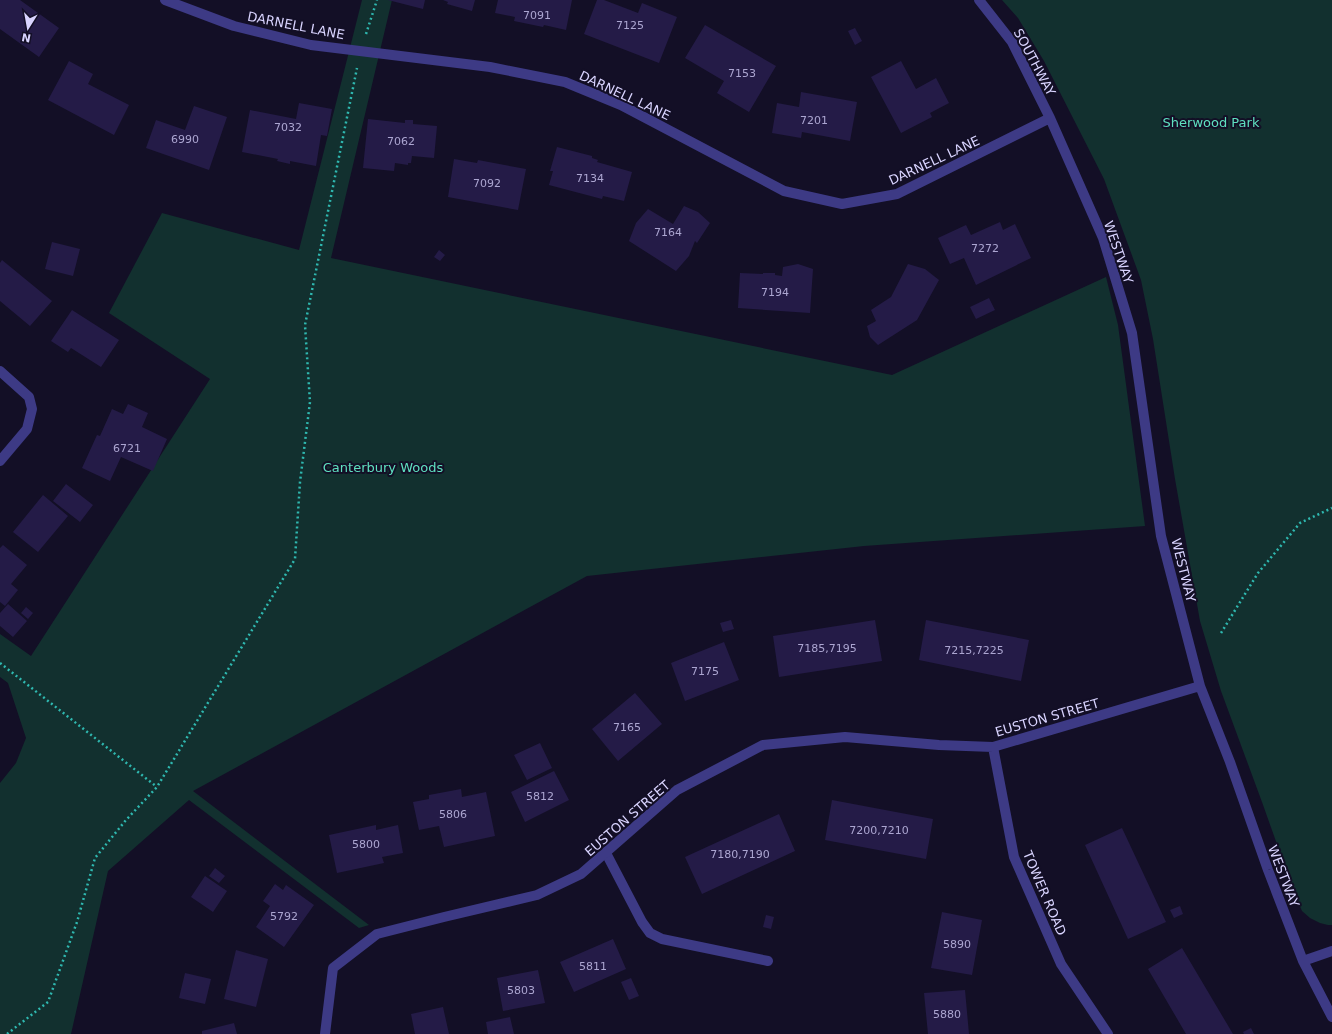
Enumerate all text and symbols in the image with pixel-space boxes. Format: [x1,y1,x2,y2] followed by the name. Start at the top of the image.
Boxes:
[8,8,48,48] north arrow
[246,9,346,42] street label: DARNELL LANE
[523,9,551,22] house number: 7091
[616,19,644,32] house number: 7125
[1011,26,1059,98] street label: SOUTHWAY
[20,30,32,45] text: N
[728,67,756,80] house number: 7153
[577,68,673,123] street label: DARNELL LANE
[800,114,828,127] house number: 7201
[1163,115,1260,130] park label: Sherwood Park
[274,121,302,134] house number: 7032
[171,133,199,146] house number: 6990
[886,133,982,188] street label: DARNELL LANE
[387,135,415,148] house number: 7062
[576,172,604,185] house number: 7134
[473,177,501,190] house number: 7092
[1101,219,1136,285] street label: WESTWAY
[654,226,682,239] house number: 7164
[971,242,999,255] house number: 7272
[761,286,789,299] house number: 7194
[113,442,141,455] house number: 6721
[323,460,443,475] park label: Canterbury Woods
[1168,537,1199,604] street label: WESTWAY
[797,642,857,655] house number: 7185,7195
[944,644,1004,657] house number: 7215,7225
[691,665,719,678] house number: 7175
[993,695,1101,740] street label: EUSTON STREET
[613,721,641,734] house number: 7165
[582,777,673,859] street label: EUSTON STREET
[526,790,554,803] house number: 5812
[439,808,467,821] house number: 5806
[849,824,909,837] house number: 7200,7210
[352,838,380,851] house number: 5800
[1265,843,1302,909] street label: WESTWAY
[710,848,770,861] house number: 7180,7190
[1020,848,1069,938] street label: TOWER ROAD
[270,910,298,923] house number: 5792
[943,938,971,951] house number: 5890
[579,960,607,973] house number: 5811
[507,984,535,997] house number: 5803
[933,1008,961,1021] house number: 5880

